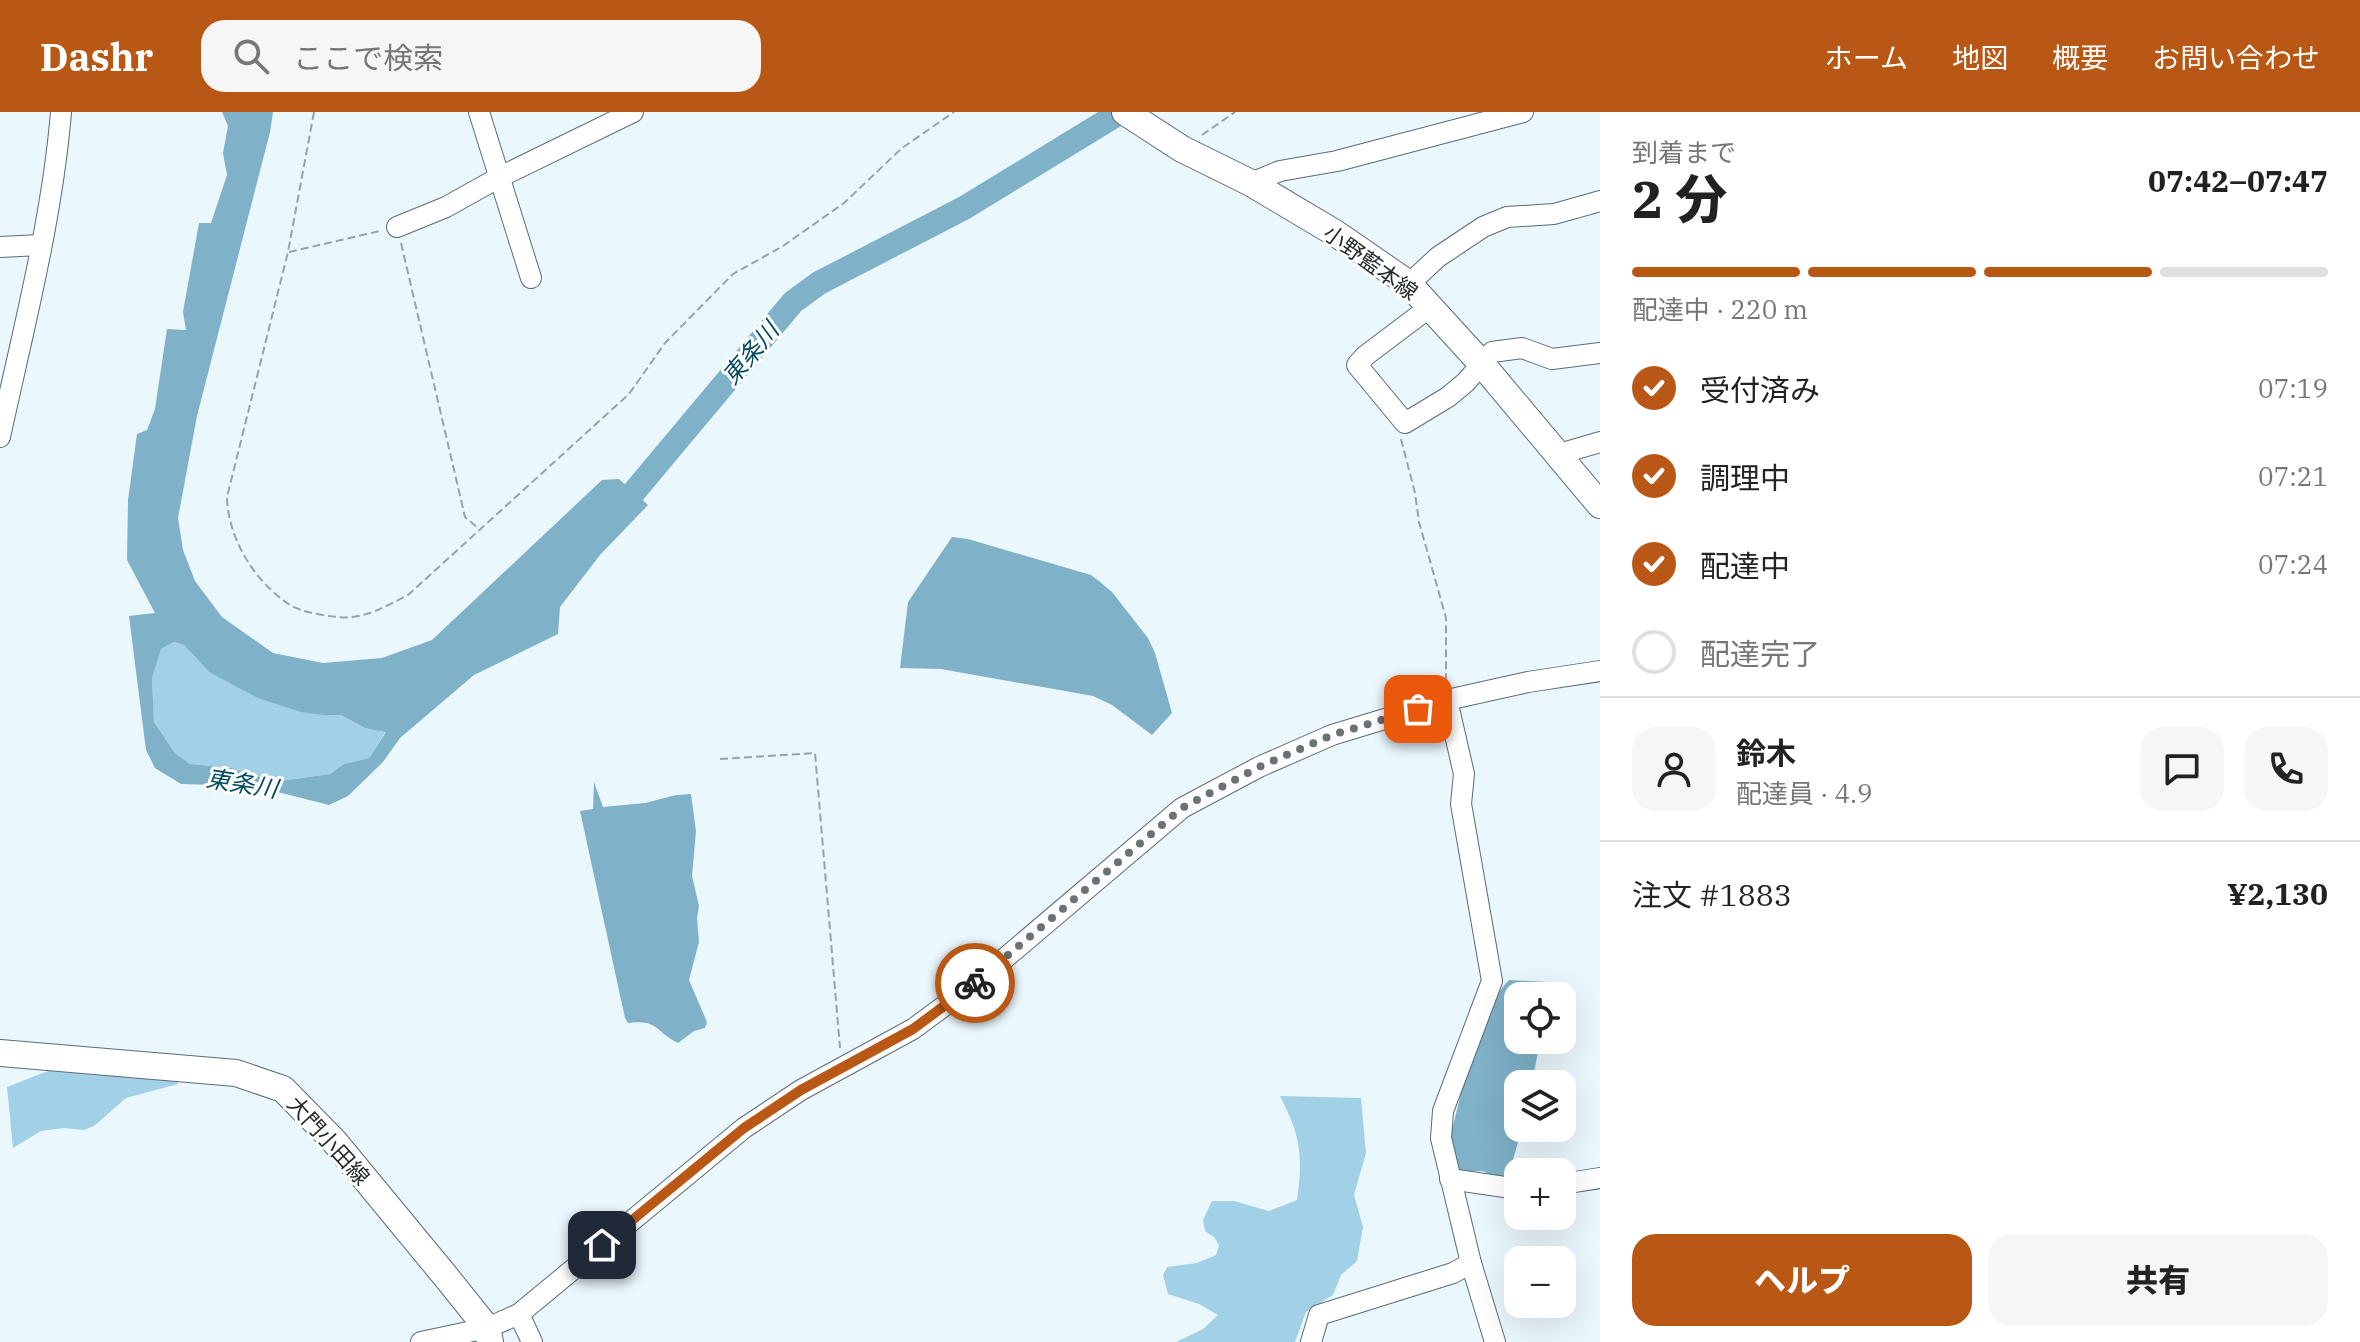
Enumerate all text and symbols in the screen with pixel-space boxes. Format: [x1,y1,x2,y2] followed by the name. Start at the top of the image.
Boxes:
[201,20,761,92] search box
[40,32,153,81] text: Dashr
[229,34,273,78] icon: search
[293,38,443,77] text: ここで検索
[1825,39,1908,76] text: ホーム
[1952,39,2008,76] text: 地図
[2052,39,2108,76] text: 概要
[2152,39,2320,76] text: お問い合わせ
[1632,135,1736,169] text: 到着まで
[2148,161,2328,200] text: 07:42–07:47
[1632,165,1727,232] text: 2 分
[1318,218,1424,306] street label: 小野藍本線
[1632,292,1808,326] text: 配達中 · 220 m
[715,313,787,391] water label: 東条川
[1632,366,1676,410] icon: check
[1700,370,1820,409] text: 受付済み
[2258,371,2328,405] text: 07:19
[1632,454,1676,498] icon: check
[1700,458,1790,497] text: 調理中
[2258,459,2328,493] text: 07:21
[1632,542,1676,586] icon: check
[1700,546,1790,585] text: 配達中
[2258,547,2328,581] text: 07:24
[1700,634,1820,673] text: 配達完了
[1384,675,1452,743] pin
[1396,687,1440,731] icon: bag
[1632,727,1716,811] button: person
[2140,727,2224,811] button: chat
[2244,727,2328,811] button: phone
[1736,733,1796,772] text: 鈴木
[204,762,283,805] water label: 東条川
[1736,776,1873,810] text: 配達員 · 4.9
[2227,874,2328,913] text: ¥2,130
[1632,875,1792,914] text: 注文 #1883
[935,943,1015,1023] courier
[953,961,997,1005] icon: bike
[1504,982,1576,1318] map controls
[1504,982,1576,1054] button: locate
[1504,1070,1576,1142] button: layers
[281,1089,377,1191] street label: 大門小田線
[1504,1158,1576,1230] button: +
[568,1211,636,1279] pin
[580,1223,624,1267] icon: home
[1632,1234,1972,1326] button: ヘルプ
[1988,1234,2328,1326] button: 共有
[1504,1246,1576,1318] button: −

